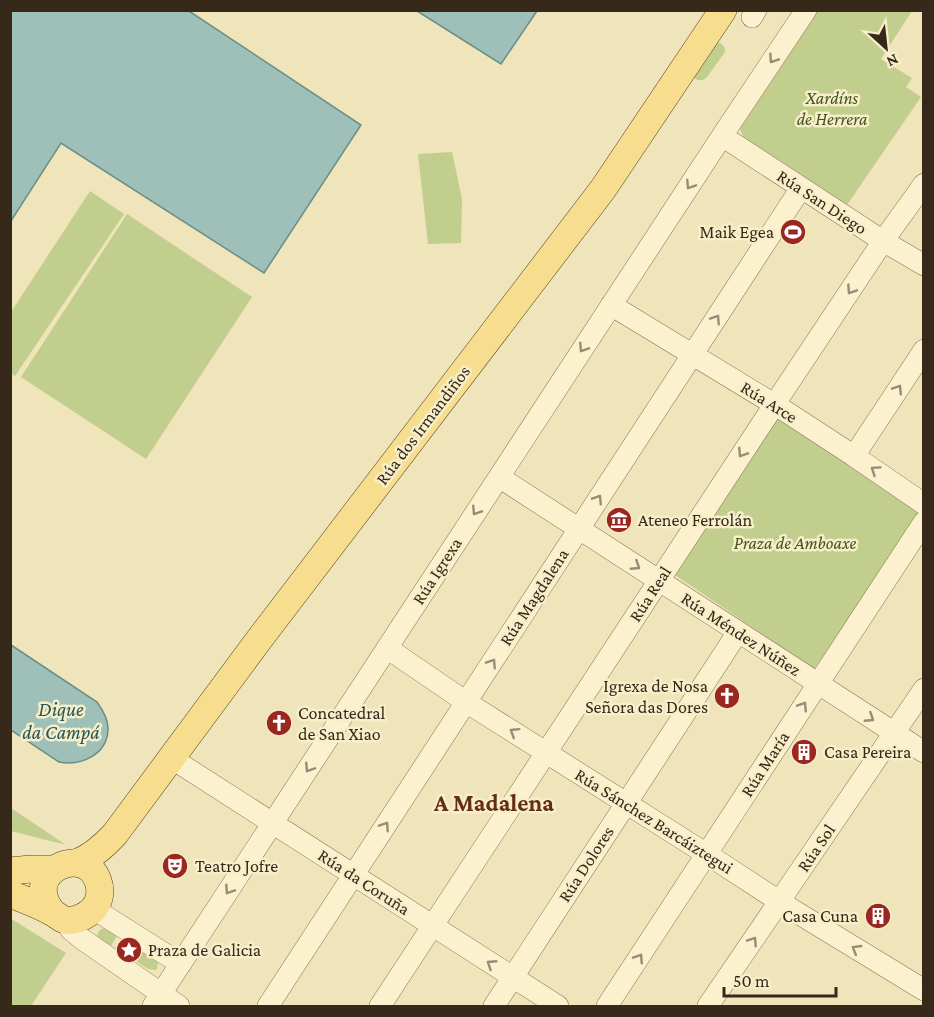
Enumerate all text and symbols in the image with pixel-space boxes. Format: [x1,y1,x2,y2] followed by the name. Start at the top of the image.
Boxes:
[856,18,916,78] north arrow
[884,51,901,71] text: N
[769,52,780,63] one-way arrow
[797,88,868,129] park label: Xardíns de Herrera
[773,166,871,238] street label: Rúa San Diego
[686,178,697,189] one-way arrow
[778,217,808,247] sports icon: Maik Egea
[700,222,774,242] place label: Maik Egea
[847,283,858,294] one-way arrow
[709,314,720,325] one-way arrow
[579,341,590,352] one-way arrow
[372,361,474,489] street label: Rúa dos Irmandiños
[737,377,801,427] street label: Rúa Arce
[891,385,902,396] one-way arrow
[739,447,750,458] one-way arrow
[871,467,882,478] one-way arrow
[591,495,602,506] one-way arrow
[473,505,484,516] one-way arrow
[604,505,634,535] museum icon: Ateneo Ferrolán
[638,510,752,530] place label: Ateneo Ferrolán
[734,533,856,553] park label: Praza de Amboaxe
[408,534,466,608] street label: Rúa Igrexa
[495,545,573,649] street label: Rúa Magdalena
[629,559,640,570] one-way arrow
[625,562,675,625] street label: Rúa Real
[677,588,805,680] street label: Rúa Méndez Núñez
[484,659,496,669] one-way arrow
[585,676,708,717] place label: Igrexa de Nosa Señora das Dores
[712,681,742,711] church icon: Igrexa de Nosa Señora das Dores
[22,698,100,744] water label: Dique da Campá
[796,702,807,713] one-way arrow
[298,703,386,744] place label: Concatedral de San Xiao
[264,708,294,738] church icon: Concatedral de San Xiao
[864,710,874,722] one-way arrow
[510,727,520,739] one-way arrow
[737,728,793,800] street label: Rúa María
[789,737,819,767] building icon: Casa Pereira
[824,742,911,762] place label: Casa Pereira
[304,762,316,772] one-way arrow
[571,764,737,878] street label: Rúa Sánchez Barcáiztegui
[433,789,554,816] district label: A Madalena
[793,820,839,876] street label: Rúa Sol
[378,822,390,832] one-way arrow
[554,822,618,906] street label: Rúa Dolores
[314,845,414,919] street label: Rúa da Coruña
[160,851,190,881] theatre icon: Teatro Jofre
[195,856,278,876] place label: Teatro Jofre
[225,883,236,894] one-way arrow
[863,901,893,931] building icon: Casa Cuna
[782,906,858,926] place label: Casa Cuna
[114,935,144,965] place icon: Praza de Galicia
[746,936,757,947] one-way arrow
[148,940,261,960] place label: Praza de Galicia
[852,944,862,956] one-way arrow
[631,953,642,964] one-way arrow
[487,959,497,971] one-way arrow
[724,960,836,998] scale bar
[733,971,770,991] text: 50 m

